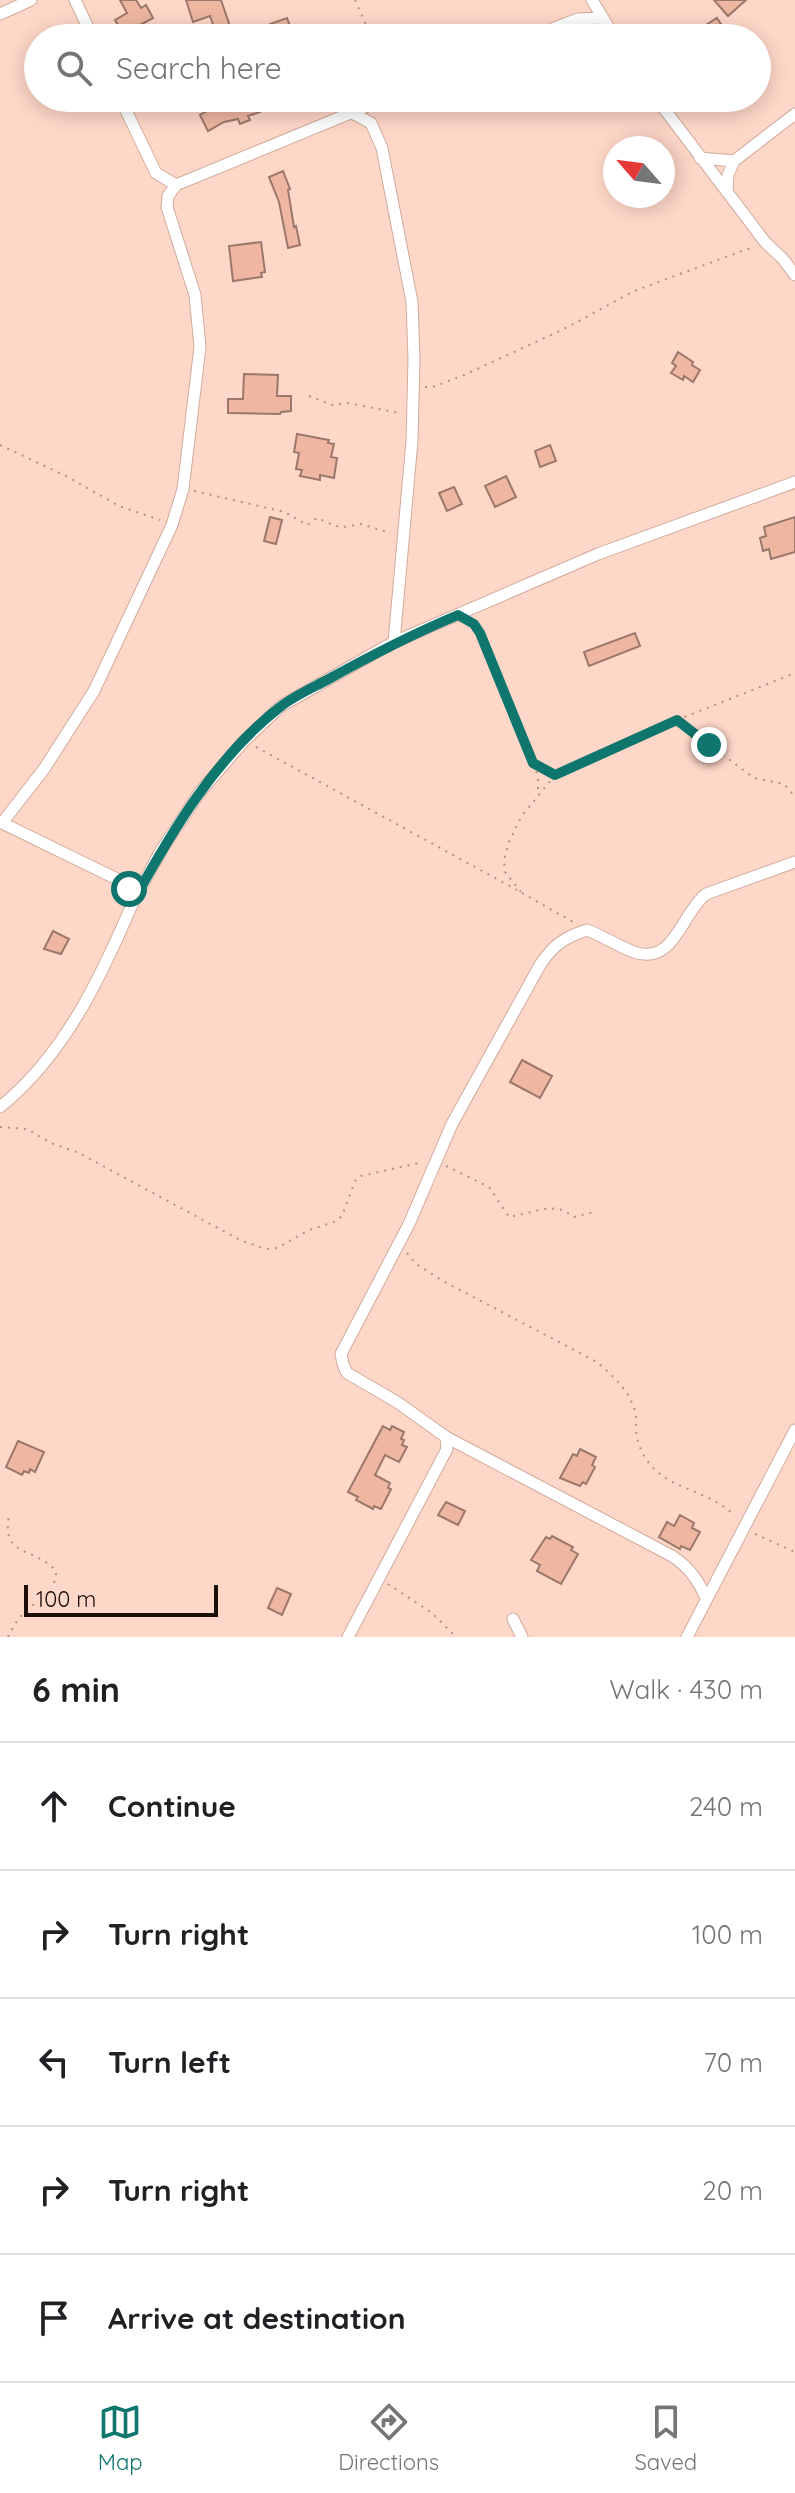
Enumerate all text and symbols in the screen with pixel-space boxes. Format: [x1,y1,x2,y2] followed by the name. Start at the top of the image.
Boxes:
[24,24,771,112] search box
[52,46,96,90] icon: search
[116,49,282,87] text: Search here
[603,136,675,208] north arrow
[691,727,727,763] route end
[111,871,147,907] route start
[24,1581,218,1617] scale bar
[36,1585,96,1613] text: 100 m
[32,1668,120,1711] text: 6 min
[610,1673,763,1706] text: Walk · 430 m
[32,1784,76,1828] icon: ahead
[108,1787,236,1825] text: Continue
[689,1790,763,1823] text: 240 m
[32,1912,76,1956] icon: right
[108,1915,249,1953] text: Turn right
[692,1918,763,1951] text: 100 m
[32,2040,76,2084] icon: left
[108,2043,231,2081] text: Turn left
[703,2046,763,2079] text: 70 m
[32,2168,76,2212] icon: right
[108,2171,249,2209] text: Turn right
[702,2174,763,2207] text: 20 m
[32,2296,76,2340] icon: arrive
[108,2299,406,2337] text: Arrive at destination
[98,2400,143,2476] tab: Map
[338,2400,439,2476] tab: Directions
[634,2400,697,2476] tab: Saved

